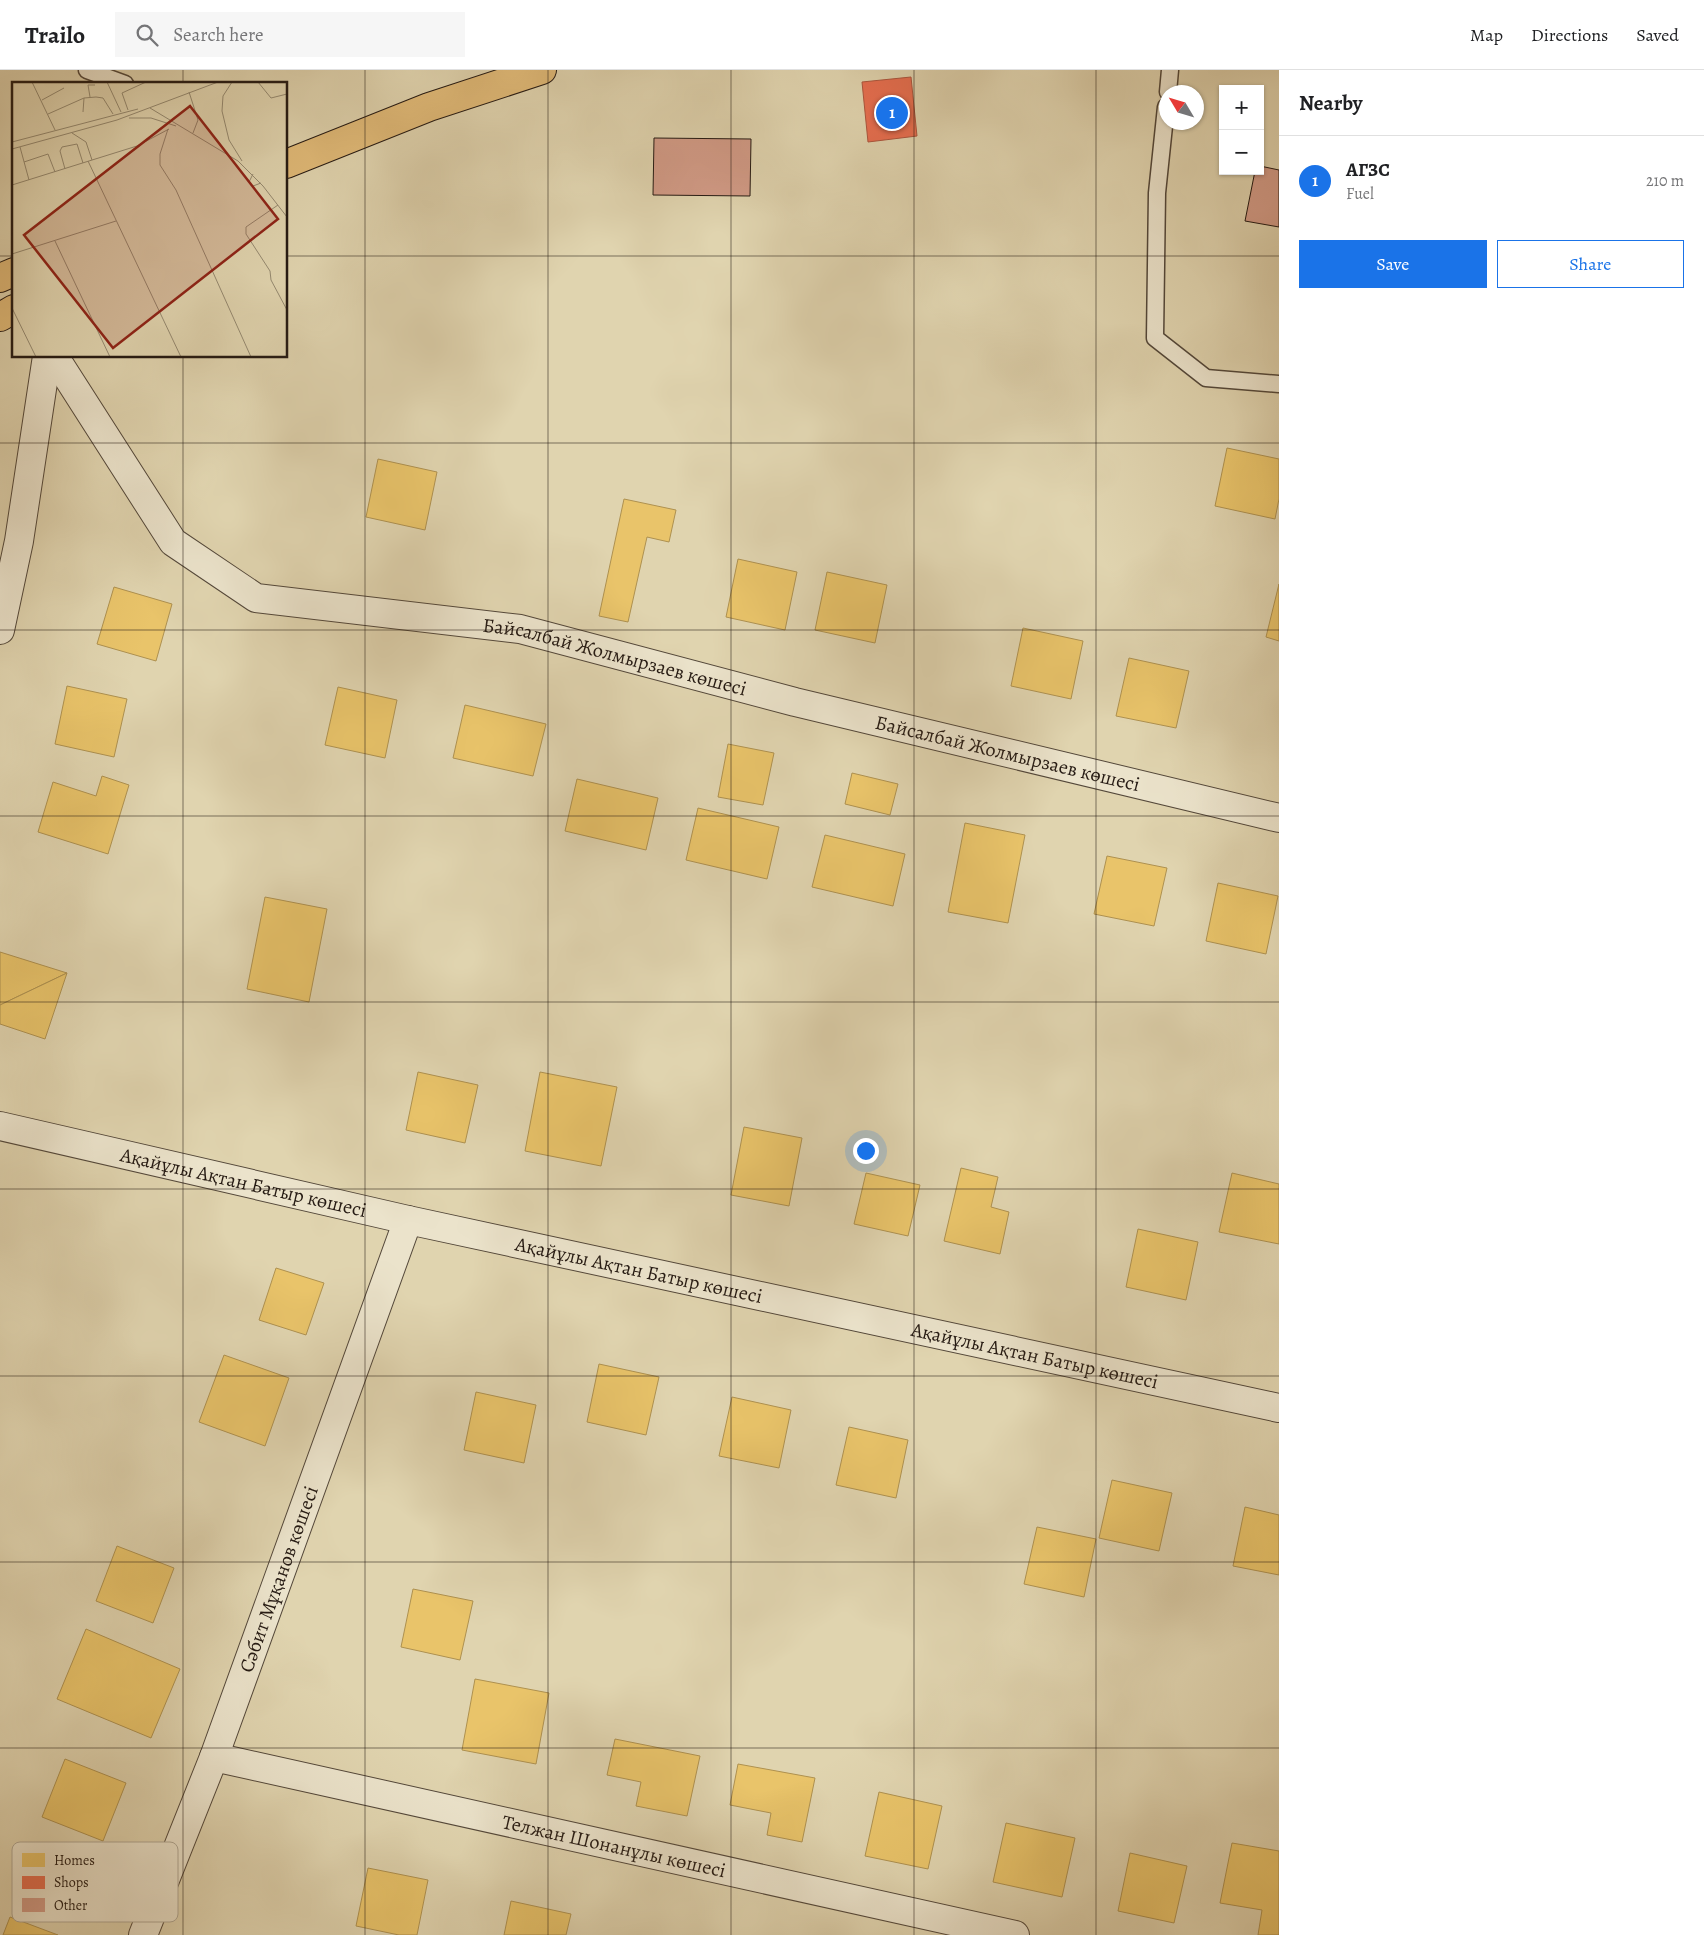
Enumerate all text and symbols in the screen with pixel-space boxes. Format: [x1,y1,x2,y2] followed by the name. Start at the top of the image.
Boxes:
[115,12,465,57] search box
[25,19,85,51] text: Trailo
[133,21,161,49] icon: search
[173,22,264,48] text: Search here
[1470,23,1503,47] text: Map
[1531,23,1608,47] text: Directions
[1636,23,1679,47] text: Saved
[12,82,288,358] inset map
[1159,85,1204,130] north arrow
[1219,85,1264,175] map controls
[1219,85,1264,130] button: +
[1299,89,1362,117] text: Nearby
[876,94,908,132] pin: 1
[1219,130,1264,175] button: −
[1346,157,1390,183] text: АГЗС
[1312,170,1318,192] text: 1
[1646,170,1684,192] text: 210 m
[1346,183,1374,205] text: Fuel
[1299,240,1487,288] button: Save
[1497,240,1684,288] button: Share
[481,612,749,703] street label: Байсалбай Жолмырзаев көшесі
[872,709,1143,798] street label: Байсалбай Жолмырзаев көшесі
[853,1138,879,1164] your location
[117,1141,369,1224] street label: Ақайұлы Ақтан Батыр көшесі
[512,1230,765,1310] street label: Ақайұлы Ақтан Батыр көшесі
[908,1316,1161,1396] street label: Ақайұлы Ақтан Батыр көшесі
[233,1482,325,1676] street label: Сәбит Мұқанов көшесі
[500,1808,728,1884] street label: Телжан Шонанұлы көшесі
[12,1842,178,1922] legend
[54,1851,95,1870] text: Homes
[54,1873,89,1892] text: Shops
[54,1896,88,1915] text: Other

